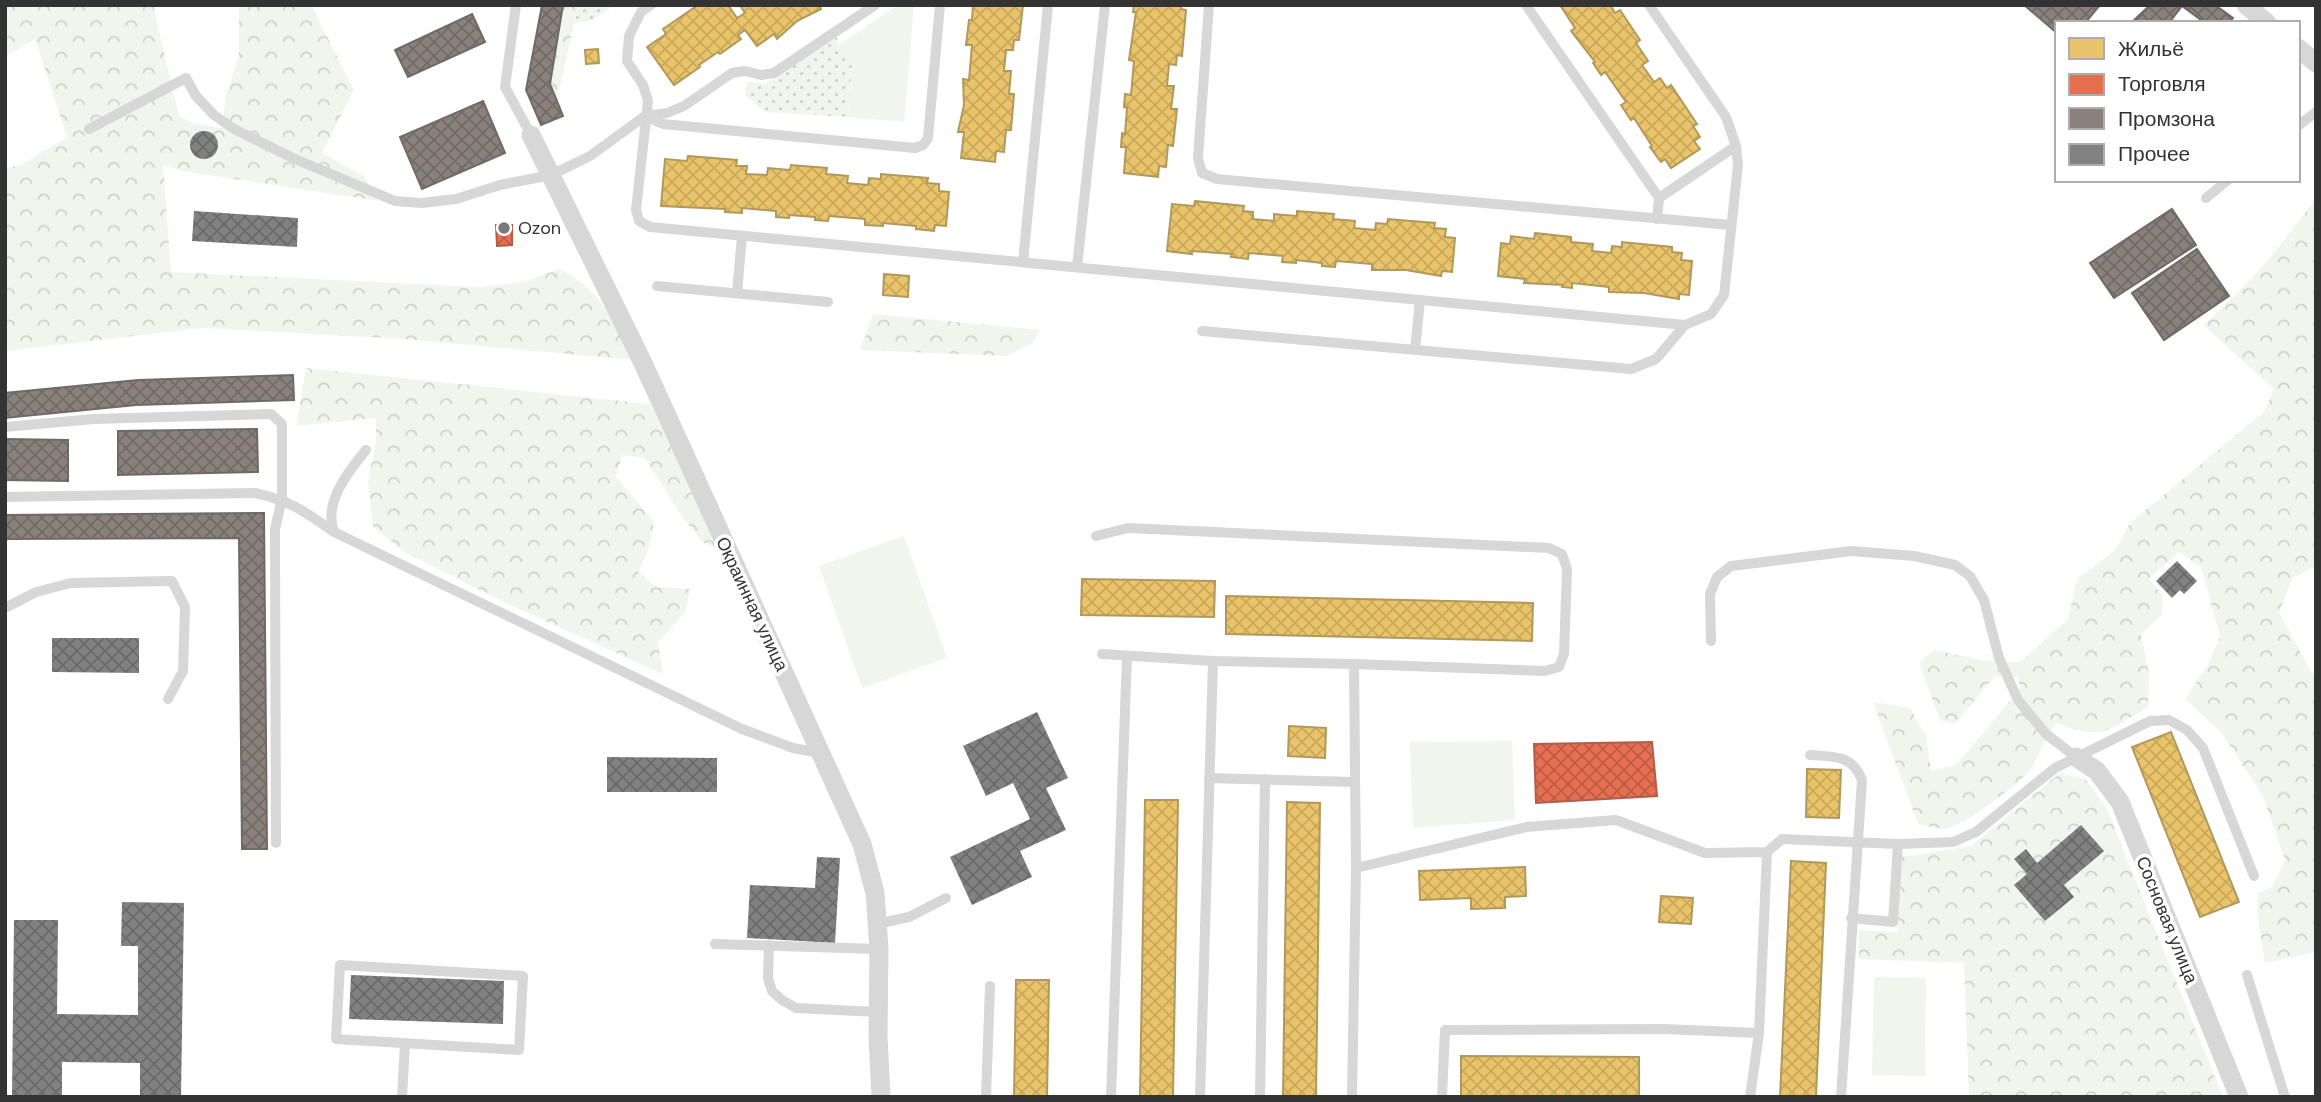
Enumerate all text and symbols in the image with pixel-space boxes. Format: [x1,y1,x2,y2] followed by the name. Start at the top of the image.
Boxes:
[2055,21,2300,182] legend
[2118,35,2184,63] text: Жильё
[2118,70,2206,98] text: Торговля
[2118,105,2215,133] text: Промзона
[2118,140,2190,168] text: Прочее
[518,216,561,240] place label: Ozon
[496,220,512,236] marker: Ozon
[710,533,794,676] street label: Окраинная улица
[2131,853,2204,988] street label: Сосновая улица

